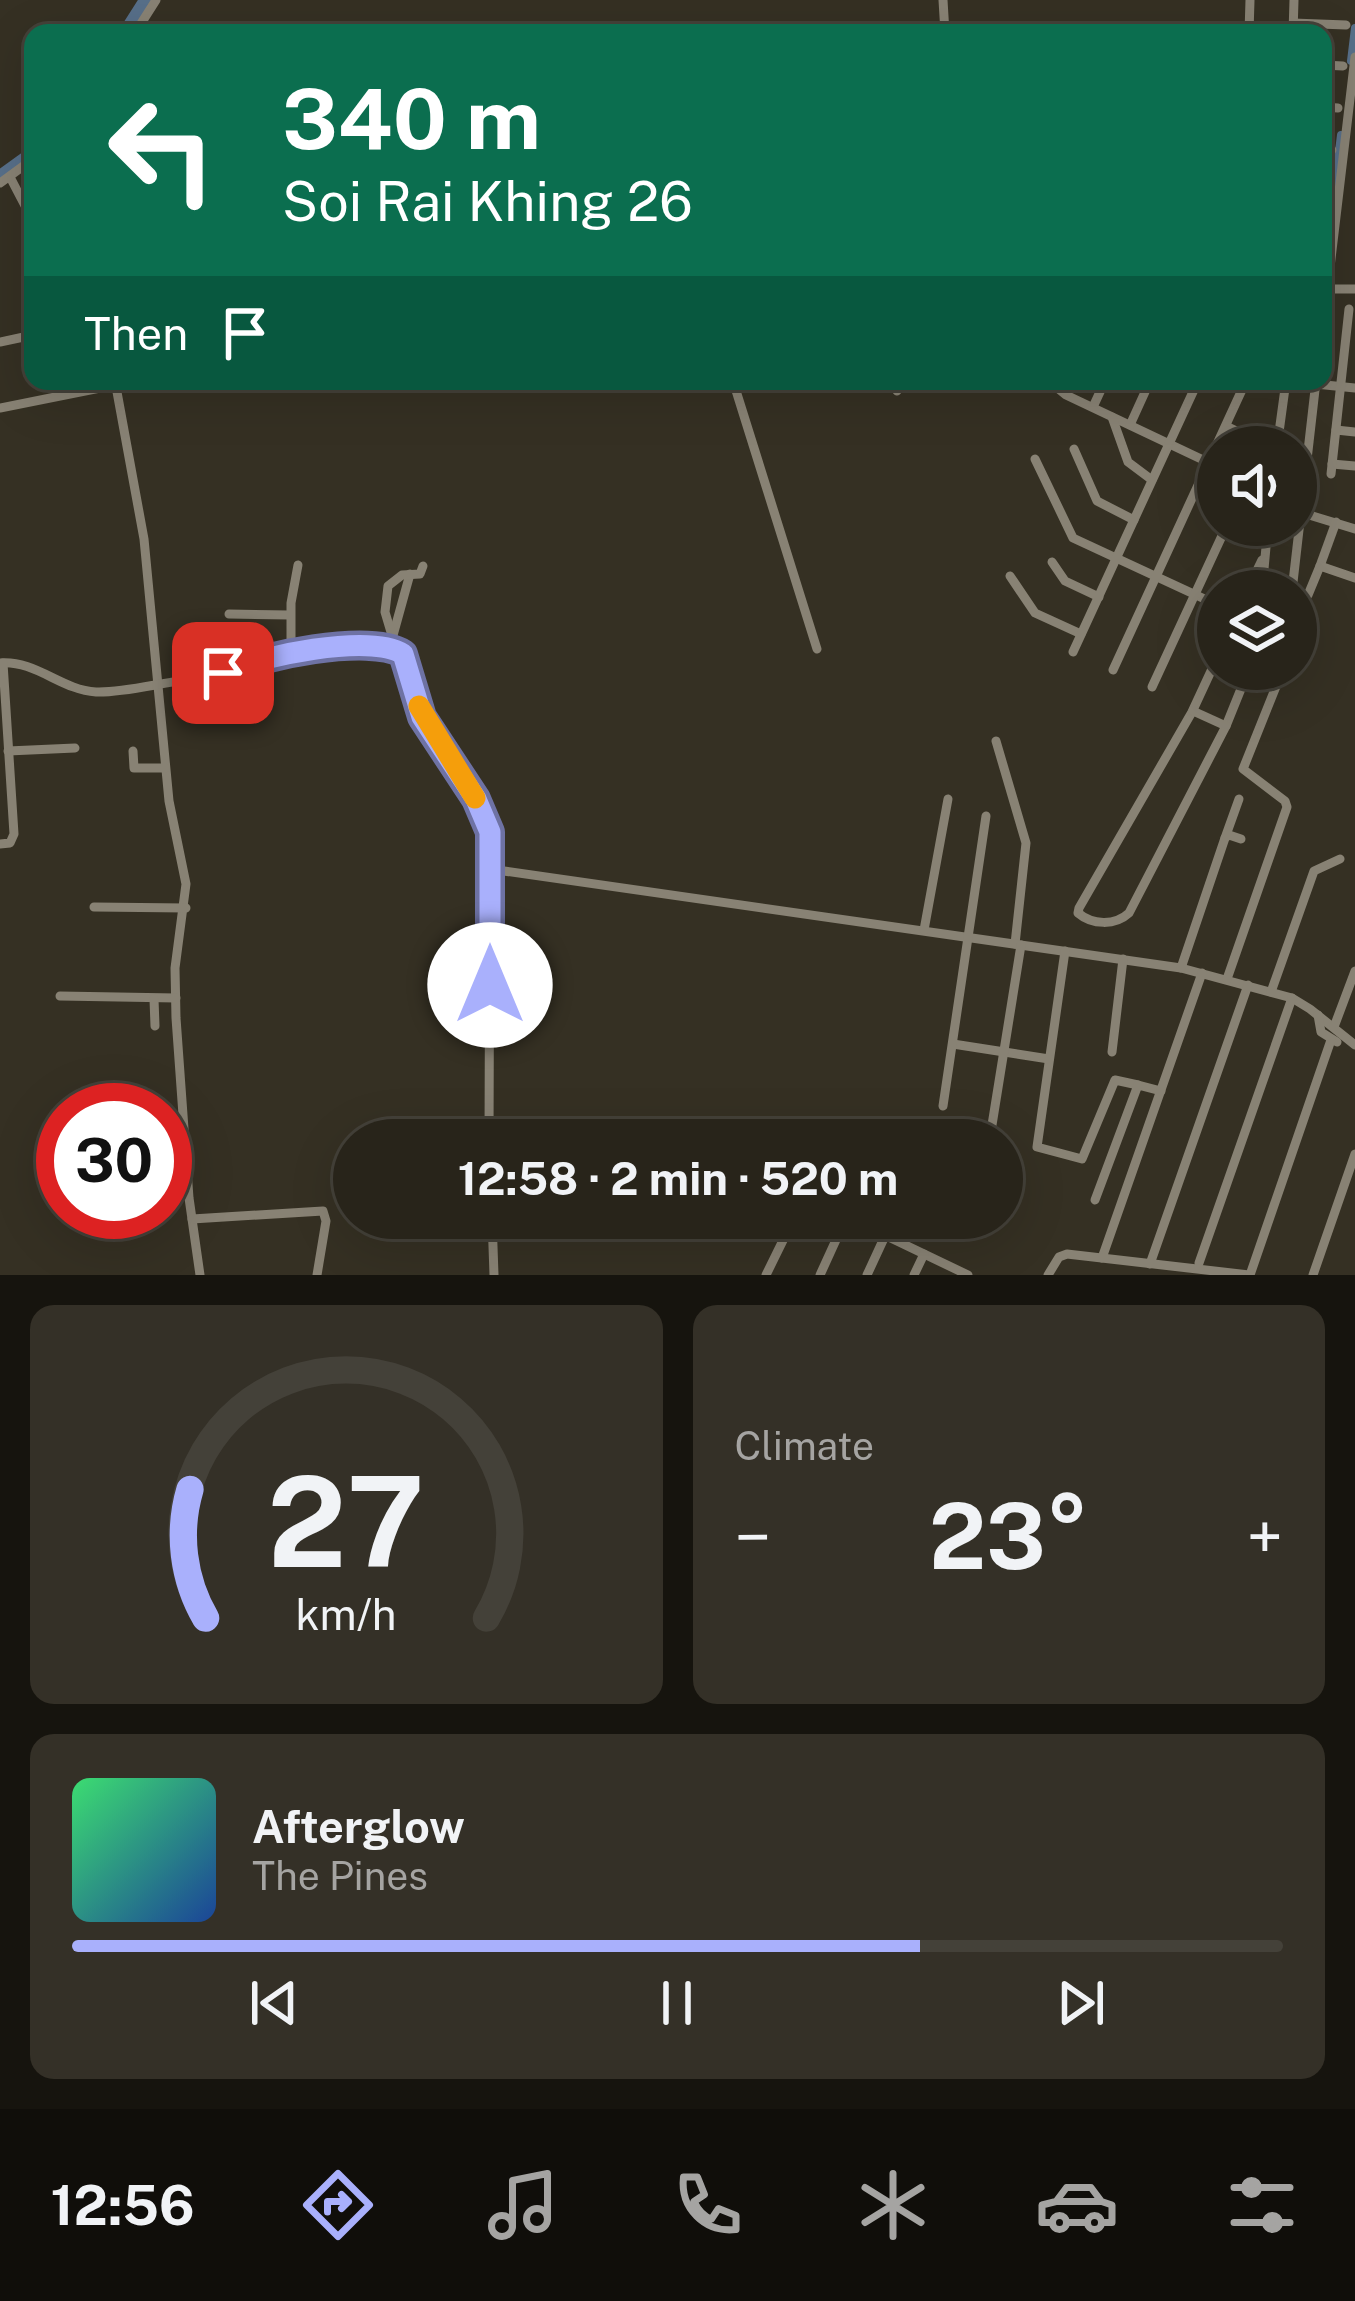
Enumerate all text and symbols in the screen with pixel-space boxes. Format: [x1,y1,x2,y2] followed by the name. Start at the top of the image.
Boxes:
[282,69,541,168] text: 340 m
[84,72,240,228] icon: left
[282,170,693,233] text: Soi Rai Khing 26
[212,300,278,366] icon: arrive
[84,307,188,360] text: Then
[1197,426,1317,690] map controls
[1197,426,1317,546] button: sound
[1197,570,1317,690] button: layers
[172,622,274,724] pin
[190,640,256,706] icon: arrive
[427,922,553,1048] position arrow
[36,1083,192,1239] speed limit sign: 30
[458,1152,898,1205] text: 12:58 · 2 min · 520 m
[735,1423,874,1469] text: Climate
[268,1448,425,1595] text: 27
[929,1483,1089,1589] text: 23°
[735,1498,771,1576] text: −
[1246,1498,1283,1576] text: +
[296,1588,397,1639] text: km/h
[252,1800,465,1853] text: Afterglow
[252,1853,428,1899] text: The Pines
[241,1970,307,2036] icon: previous
[644,1970,710,2036] icon: pause
[1048,1970,1114,2036] icon: next
[296,2163,380,2247] icon: directions
[481,2163,565,2247] icon: music
[666,2163,750,2247] icon: phone
[851,2163,935,2247] icon: climate
[1035,2163,1119,2247] icon: car
[1220,2163,1304,2247] icon: filters
[50,2174,195,2237] text: 12:56

